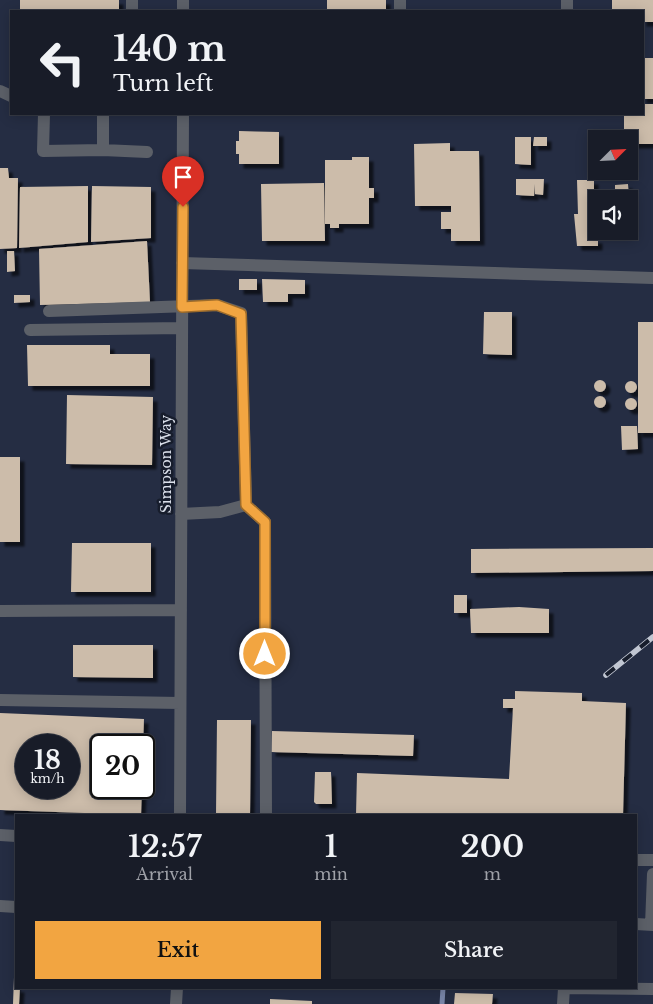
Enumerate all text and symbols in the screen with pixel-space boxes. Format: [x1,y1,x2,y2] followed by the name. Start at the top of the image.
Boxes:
[113,27,226,70] text: 140 m
[30,30,95,95] icon: left
[113,70,213,97] text: Turn left
[588,130,638,180] north arrow
[588,130,638,240] map controls
[162,156,204,207] pin
[169,163,197,191] icon: arrive
[588,190,638,240] button: sound
[157,415,175,513] street label: Simpson Way
[238,627,290,679] position arrow
[90,734,155,799] speed limit sign: 20
[34,745,61,776] text: 18
[30,771,65,786] text: km/h
[128,828,202,865] text: 12:57
[324,828,338,865] text: 1
[461,828,524,865] text: 200
[136,864,193,884] text: Arrival
[314,864,348,884] text: min
[484,864,501,884] text: m
[35,921,321,979] button: Exit
[331,921,617,979] button: Share

